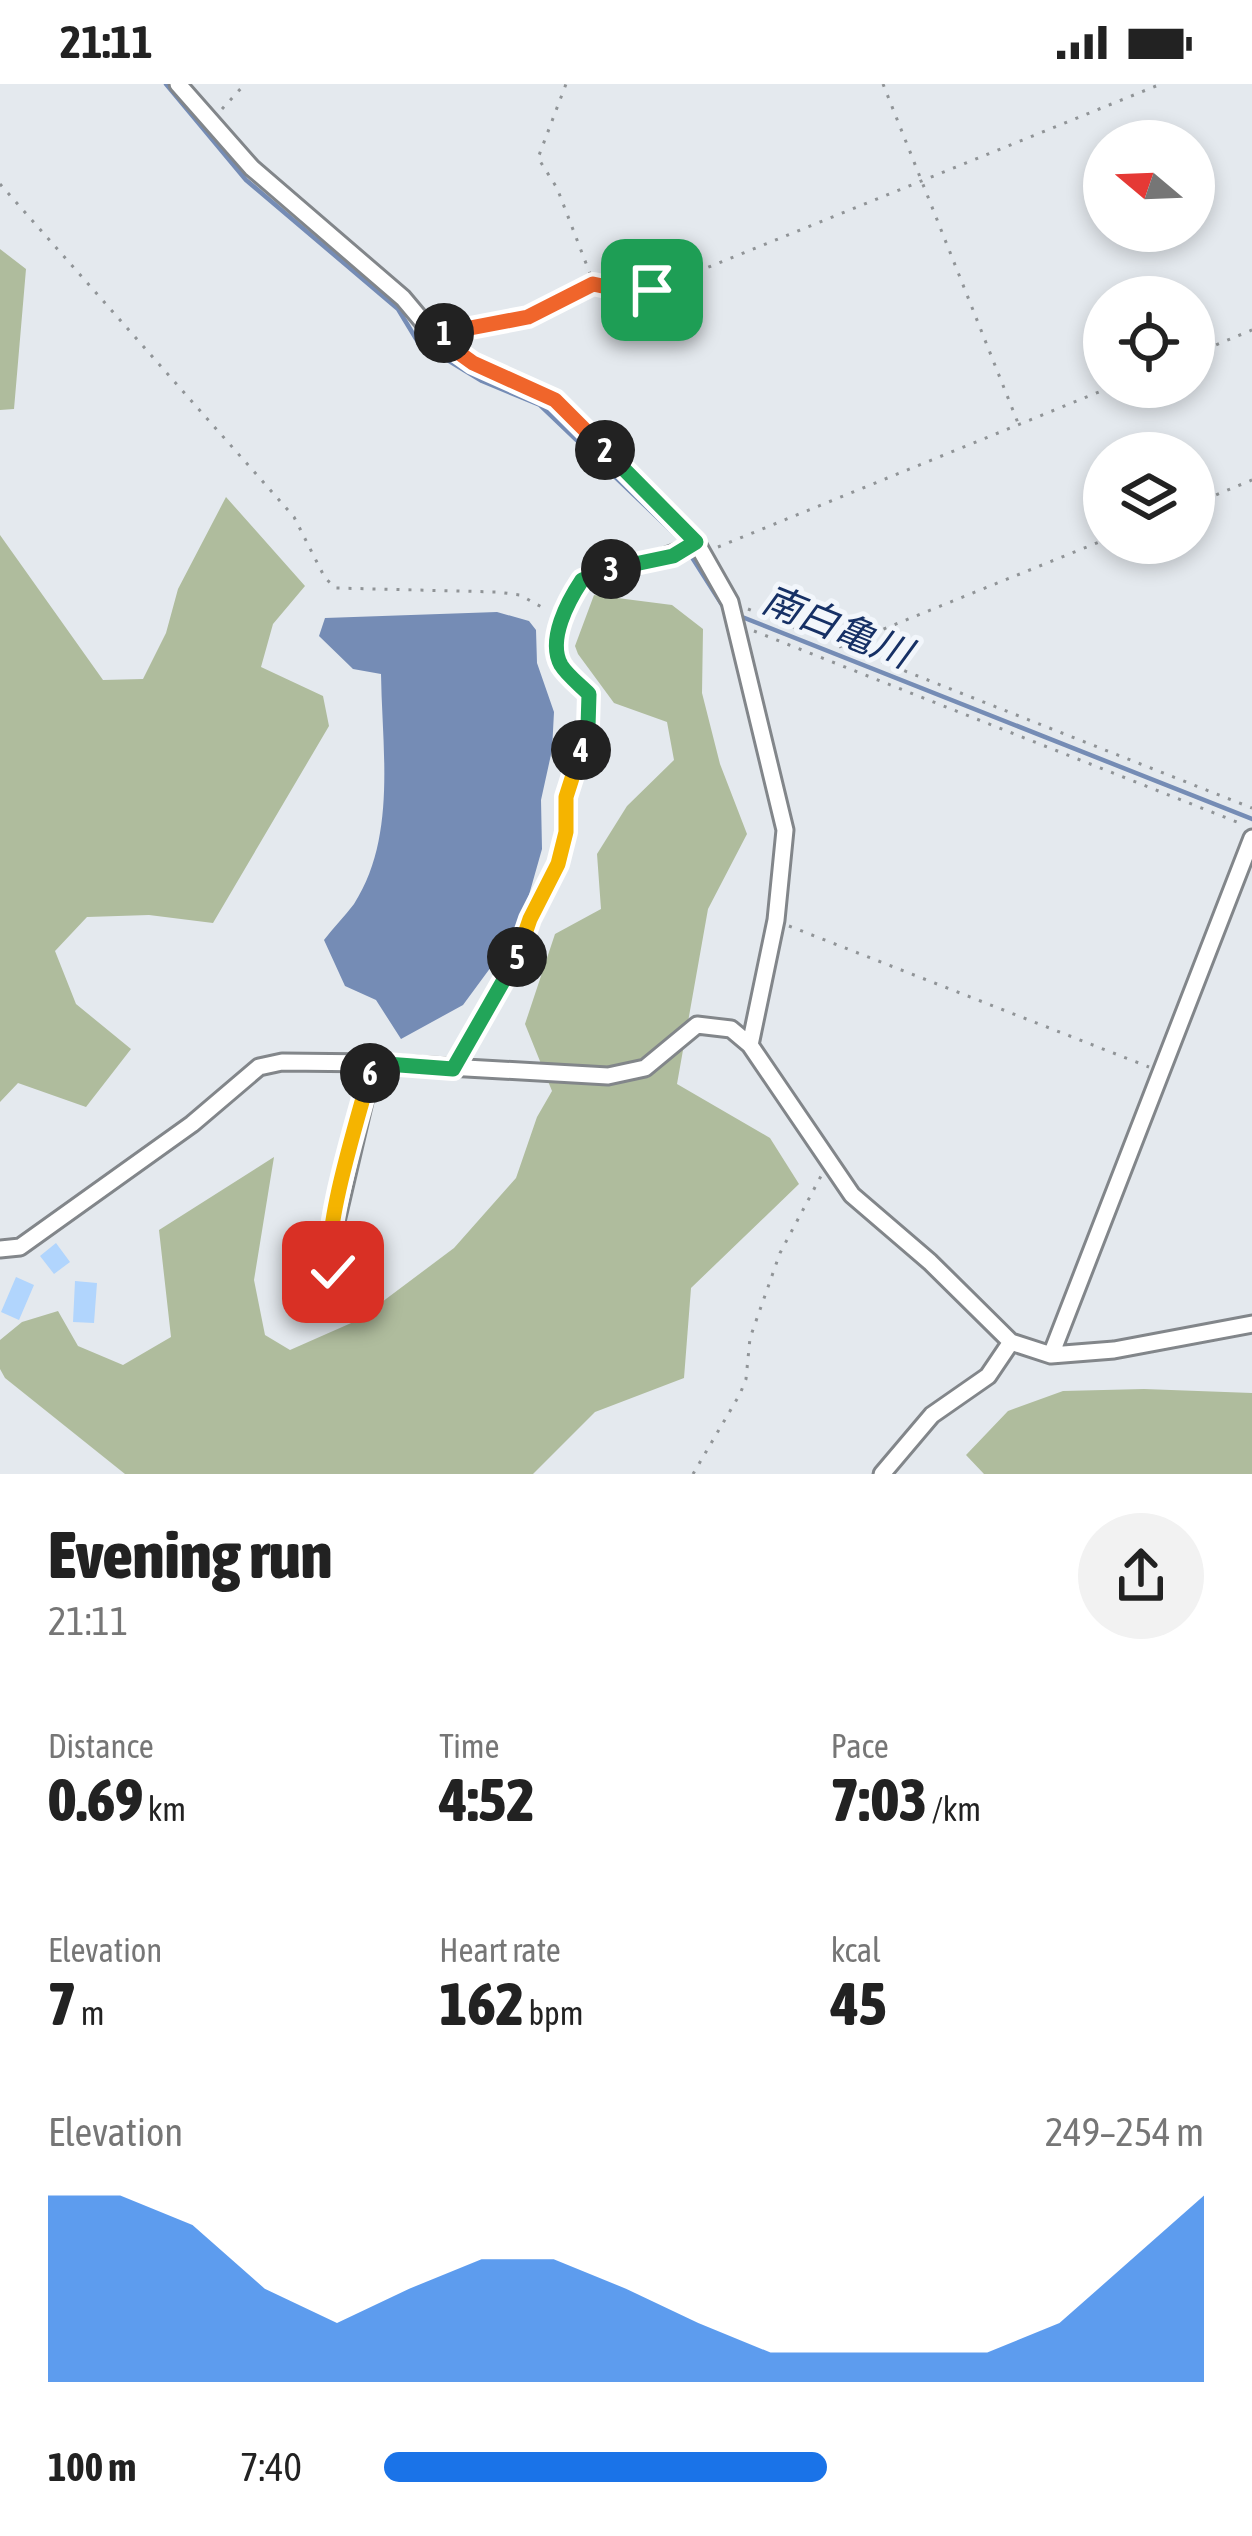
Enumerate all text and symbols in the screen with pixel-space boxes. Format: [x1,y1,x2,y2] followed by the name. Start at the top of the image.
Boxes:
[60,16,153,68] text: 21:11
[1083,120,1215,252] north arrow
[1083,120,1215,564] map controls
[601,239,703,341] pin
[619,257,685,323] icon: arrive
[1083,276,1215,408] button: locate
[414,303,474,363] pin: 1
[436,314,452,352] text: 1
[575,420,635,480] pin: 2
[597,431,613,469] text: 2
[1083,432,1215,564] button: layers
[581,539,641,599] pin: 3
[603,550,619,588] text: 3
[756,576,921,677] water label: 南白亀川
[551,720,611,780] pin: 4
[573,731,589,769] text: 4
[487,927,547,987] pin: 5
[509,938,525,976] text: 5
[340,1043,400,1103] pin: 6
[362,1054,378,1092] text: 6
[282,1221,384,1323] pin
[300,1239,366,1305] icon: check
[1078,1513,1204,1639] button: share
[48,1516,333,1592] text: Evening run
[48,1599,128,1643] text: 21:11
[48,1727,154,1765] text: Distance
[439,1727,500,1765] text: Time
[831,1727,889,1765] text: Pace
[48,1765,143,1834] text: 0.69
[439,1765,535,1834] text: 4:52
[831,1765,927,1834] text: 7:03
[143,1790,186,1828] text: km
[927,1790,981,1828] text: /km
[48,1931,162,1969] text: Elevation
[439,1931,561,1969] text: Heart rate
[831,1931,881,1969] text: kcal
[48,1969,76,2038] text: 7
[439,1969,524,2038] text: 162
[831,1969,887,2038] text: 45
[76,1994,104,2032] text: m
[524,1994,584,2032] text: bpm
[48,2110,183,2154] text: Elevation
[1045,2110,1204,2154] text: 249–254 m
[48,2445,136,2489] text: 100 m
[240,2445,302,2489] text: 7:40

